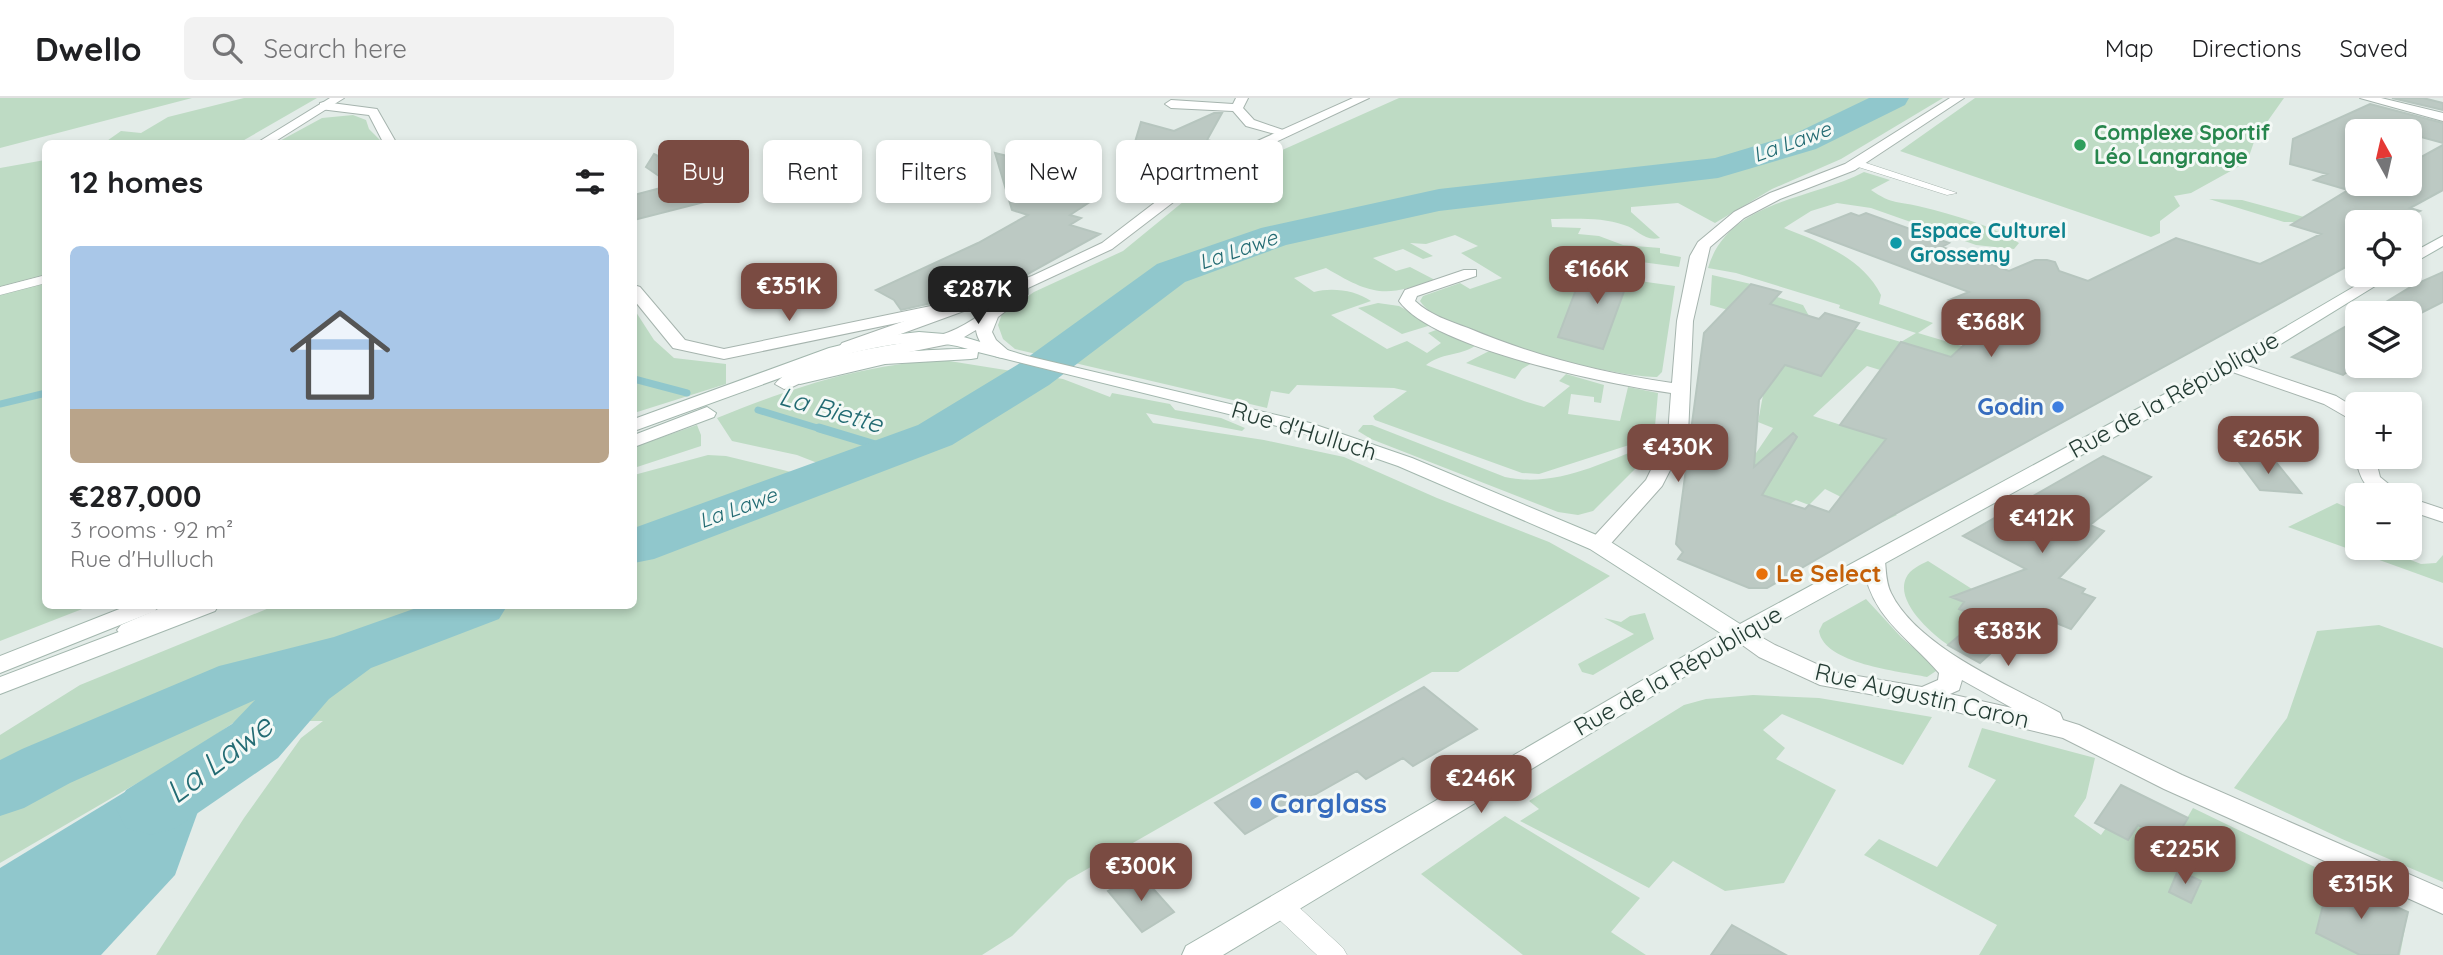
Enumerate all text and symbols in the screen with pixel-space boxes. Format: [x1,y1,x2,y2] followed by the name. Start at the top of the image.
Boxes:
[184,17,674,80] search box
[35,28,142,69] text: Dwello
[208,29,246,67] icon: search
[264,32,407,65] text: Search here
[2105,33,2154,63] text: Map
[2192,33,2302,63] text: Directions
[2340,33,2408,63] text: Saved
[1749,115,1835,167] water label: La Lawe
[2094,119,2271,169] place label: Complexe Sportif Léo Langrange
[2345,119,2422,196] north arrow
[2345,119,2422,560] map controls
[2072,137,2088,153] marker: Complexe Sportif Léo Langrange
[658,140,749,203] chip: Buy
[763,140,862,203] chip: Rent
[876,140,991,203] chip: Filters
[1005,140,1102,203] chip: New
[1116,140,1283,203] chip: Apartment
[70,163,203,201] text: 12 homes
[571,163,609,201] icon: filters
[2345,210,2422,287] button: locate
[1910,217,2066,267] place label: Espace Culturel Grossemy
[1195,223,1281,275] water label: La Lawe
[1888,235,1904,251] marker: Espace Culturel Grossemy
[1548,246,1646,306] pin: €166K
[1565,254,1629,283] text: €166K
[740,264,838,323] pin: €351K
[929,266,1027,326] pin: €287K
[757,271,821,300] text: €351K
[944,274,1012,303] text: €287K
[277,292,403,418] icon: home
[1942,300,2040,359] pin: €368K
[2345,301,2422,378] button: layers
[1957,307,2025,336] text: €368K
[2063,324,2284,464] street label: Rue de la République
[776,379,888,440] water label: La Biette
[1977,391,2044,421] place label: Godin
[2345,392,2422,469] button: +
[1228,394,1381,466] street label: Rue d'Hulluch
[2050,399,2066,415] marker: Godin
[2219,416,2317,476] pin: €265K
[1629,424,1727,484] pin: €430K
[2234,424,2302,453] text: €265K
[1643,432,1713,461] text: €430K
[70,477,201,515] text: €287,000
[695,481,781,533] water label: La Lawe
[2345,483,2422,560] button: −
[1993,496,2091,555] pin: €412K
[2010,503,2074,532] text: €412K
[70,515,233,544] text: 3 rooms · 92 m²
[70,544,214,573] text: Rue d'Hulluch
[1776,558,1882,588] place label: Le Select
[1754,566,1770,582] marker: Le Select
[1568,598,1787,742] street label: Rue de la République
[1959,608,2057,668] pin: €383K
[1975,616,2041,645] text: €383K
[1812,656,2032,734] street label: Rue Augustin Caron
[157,704,281,811] water label: La Lawe
[1432,756,1530,815] pin: €246K
[1447,763,1515,792] text: €246K
[1270,785,1387,820] place label: Carglass
[1248,795,1264,811] marker: Carglass
[2136,826,2234,886] pin: €225K
[2151,834,2219,863] text: €225K
[1092,844,1190,903] pin: €300K
[1106,851,1176,880] text: €300K
[2312,862,2410,921] pin: €315K
[2329,869,2393,898] text: €315K

